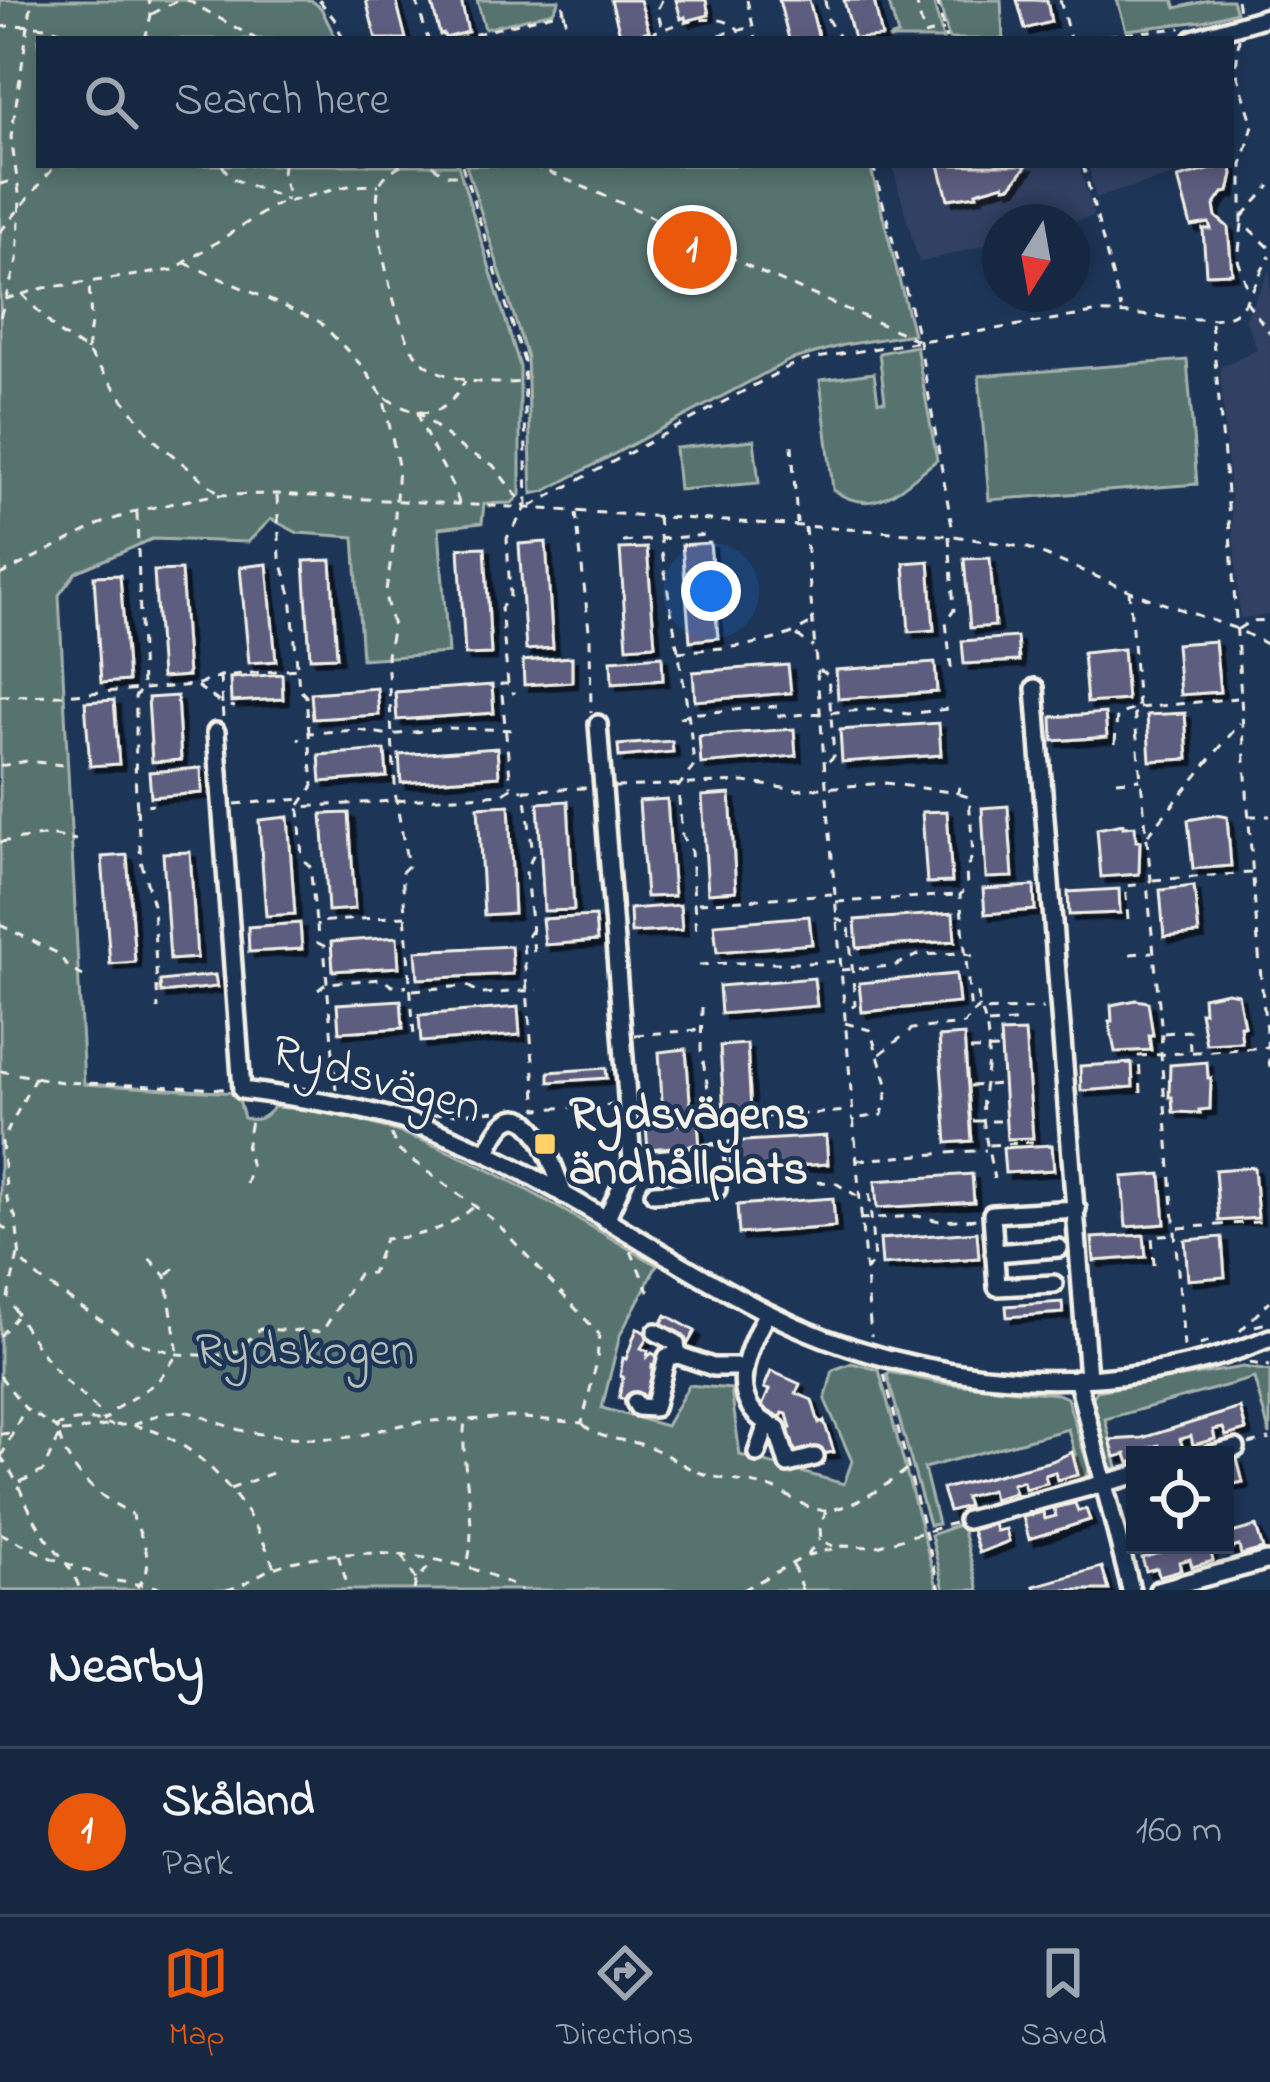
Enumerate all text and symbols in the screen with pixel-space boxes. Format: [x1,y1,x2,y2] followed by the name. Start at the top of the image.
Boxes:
[36,36,1234,168] search box
[78,69,144,135] icon: search
[174,69,390,135] text: Search here
[982,204,1090,312] north arrow
[653,205,731,295] pin: 1
[681,561,741,621] your location
[262,1018,489,1145] street label: Rydsvägen
[569,1081,809,1206] place label: Rydsvägens ändhållplats
[532,1131,558,1157] marker: Rydsvägens ändhållplats
[196,1317,414,1388] park label: Rydskogen
[1126,1446,1234,1554] map controls
[1126,1446,1234,1554] button: locate
[48,1631,204,1706] text: Nearby
[162,1770,314,1836] text: Skåland
[81,1803,93,1860] text: 1
[1136,1803,1222,1860] text: 160 m
[162,1836,232,1893] text: Park
[163,1940,229,2060] tab: Map
[556,1940,694,2060] tab: Directions
[1020,1940,1107,2060] tab: Saved

